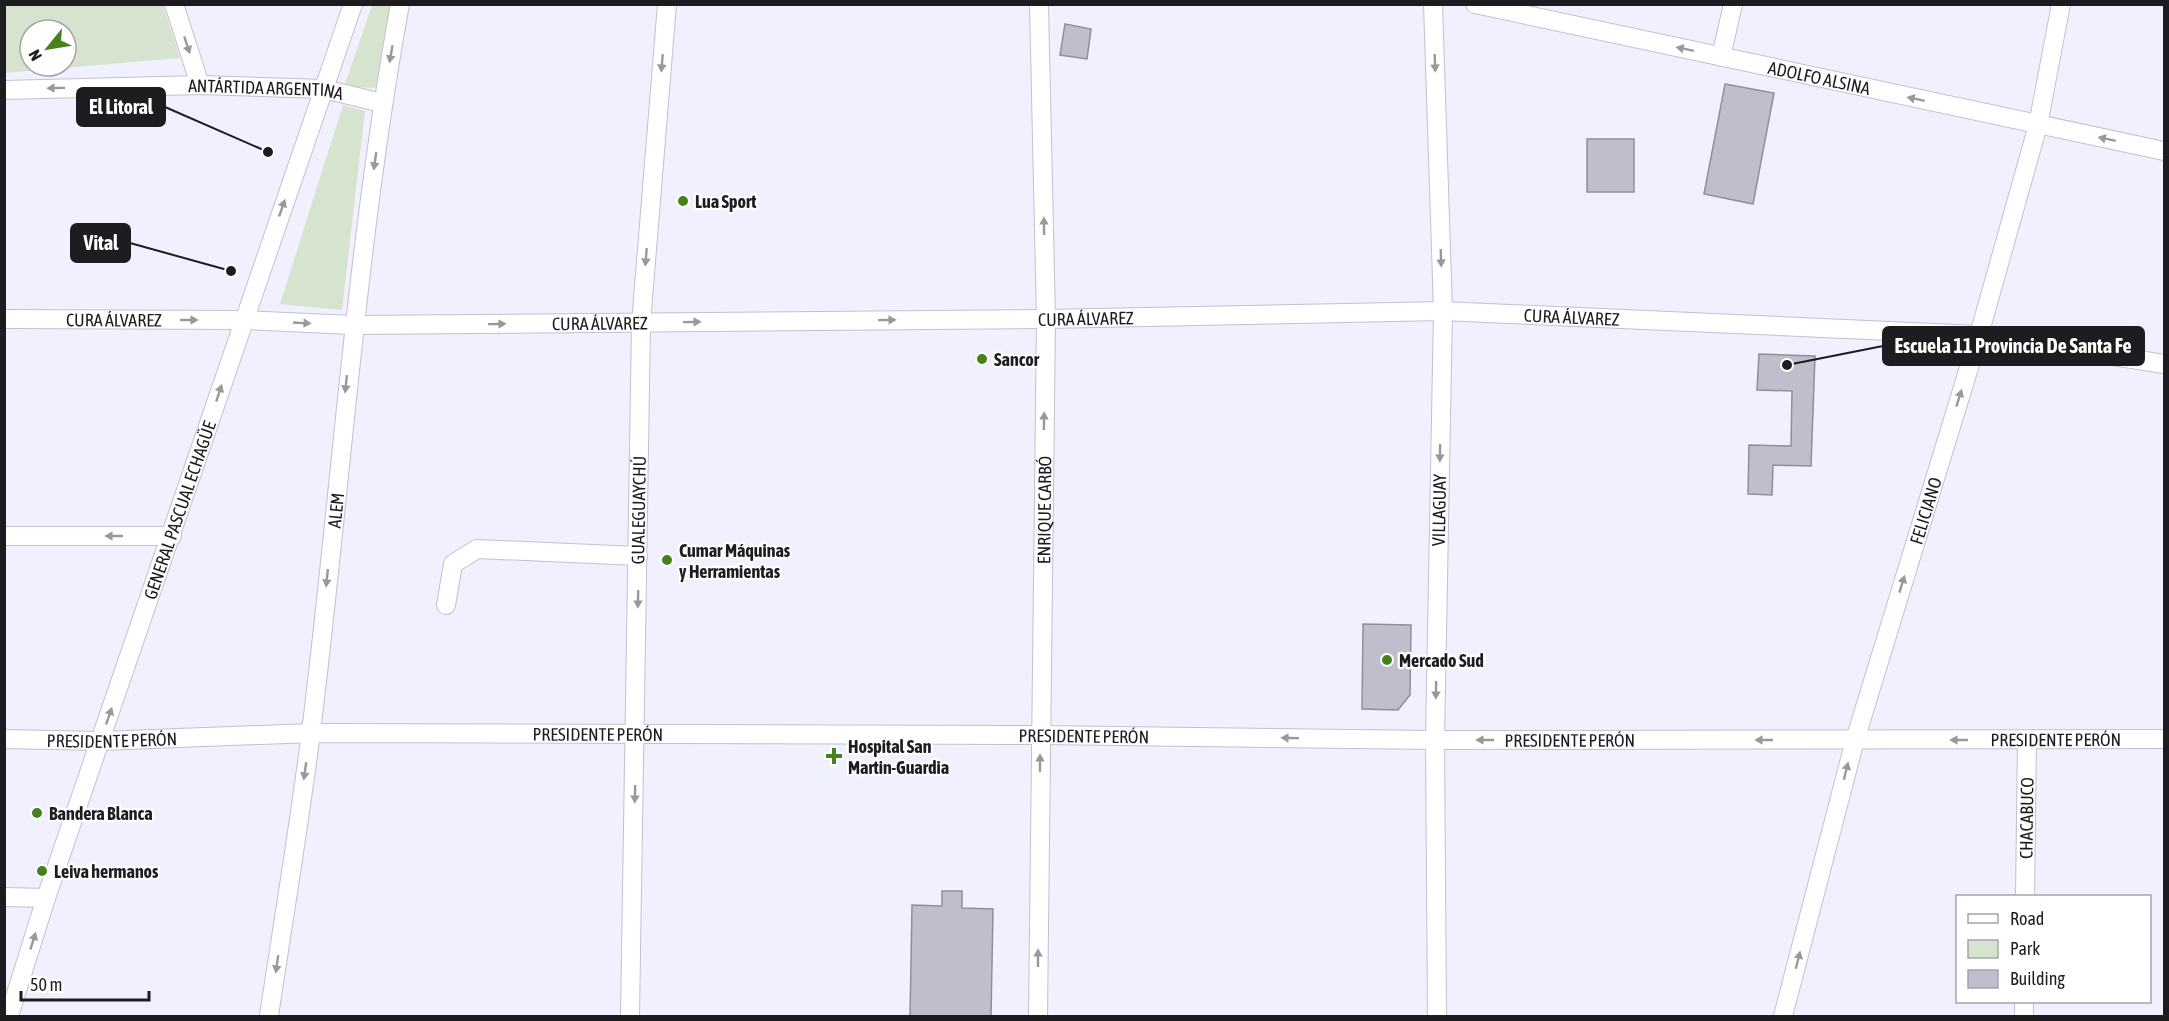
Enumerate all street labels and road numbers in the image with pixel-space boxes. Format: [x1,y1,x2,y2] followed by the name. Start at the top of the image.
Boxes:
[1766,56,1872,99] street label: ADOLFO ALSINA
[188,74,346,104] street label: ANTÁRTIDA ARGENTINA
[1523,304,1620,329] street label: CURA ÁLVAREZ
[1038,307,1134,330] street label: CURA ÁLVAREZ
[66,309,162,330] street label: CURA ÁLVAREZ
[552,312,648,334] street label: CURA ÁLVAREZ
[139,418,220,602] street label: GENERAL PASCUAL ECHAGÜE
[627,456,649,564] street label: GUALEGUAYCHÚ
[1033,456,1055,564] street label: ENRIQUE CARBÓ
[1428,474,1450,546] street label: VILLAGUAY
[1905,475,1945,547] street label: FELICIANO
[323,492,348,529] street label: ALEM
[533,723,663,744] street label: PRESIDENTE PERÓN
[1019,724,1149,747] street label: PRESIDENTE PERÓN
[46,728,178,752] street label: PRESIDENTE PERÓN
[1504,729,1635,750] street label: PRESIDENTE PERÓN
[1990,729,2121,750] street label: PRESIDENTE PERÓN
[2015,777,2037,859] street label: CHACABUCO

